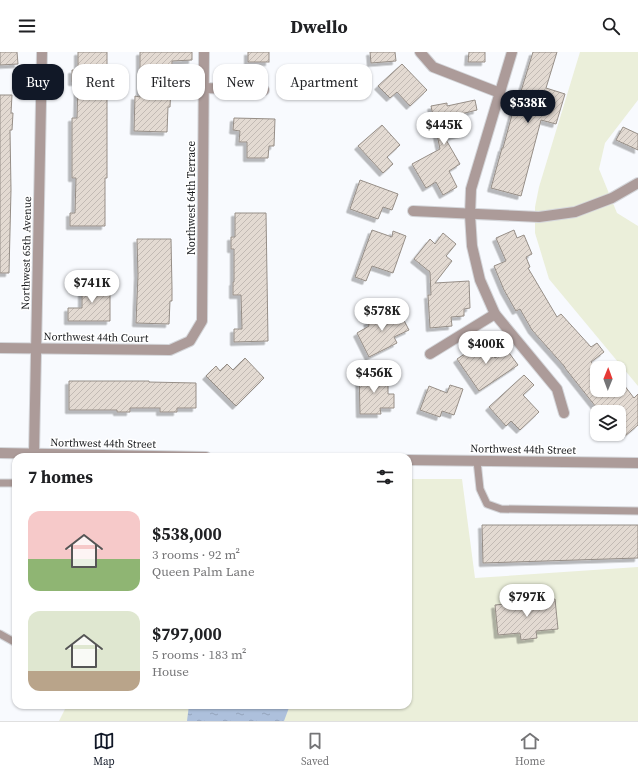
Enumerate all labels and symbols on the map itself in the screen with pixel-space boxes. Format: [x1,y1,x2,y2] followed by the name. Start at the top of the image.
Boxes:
[500,90,556,124] pin: $538K
[416,112,472,146] pin: $445K
[184,141,199,255] street label: Northwest 64th Terrace
[18,196,35,310] street label: Northwest 65th Avenue
[64,270,120,304] pin: $741K
[354,298,410,332] pin: $578K
[43,329,149,346] street label: Northwest 44th Court
[458,331,514,365] pin: $400K
[346,360,402,394] pin: $456K
[590,361,626,397] north arrow
[50,435,156,452] street label: Northwest 44th Street
[470,441,576,458] street label: Northwest 44th Street
[499,584,555,618] pin: $797K

